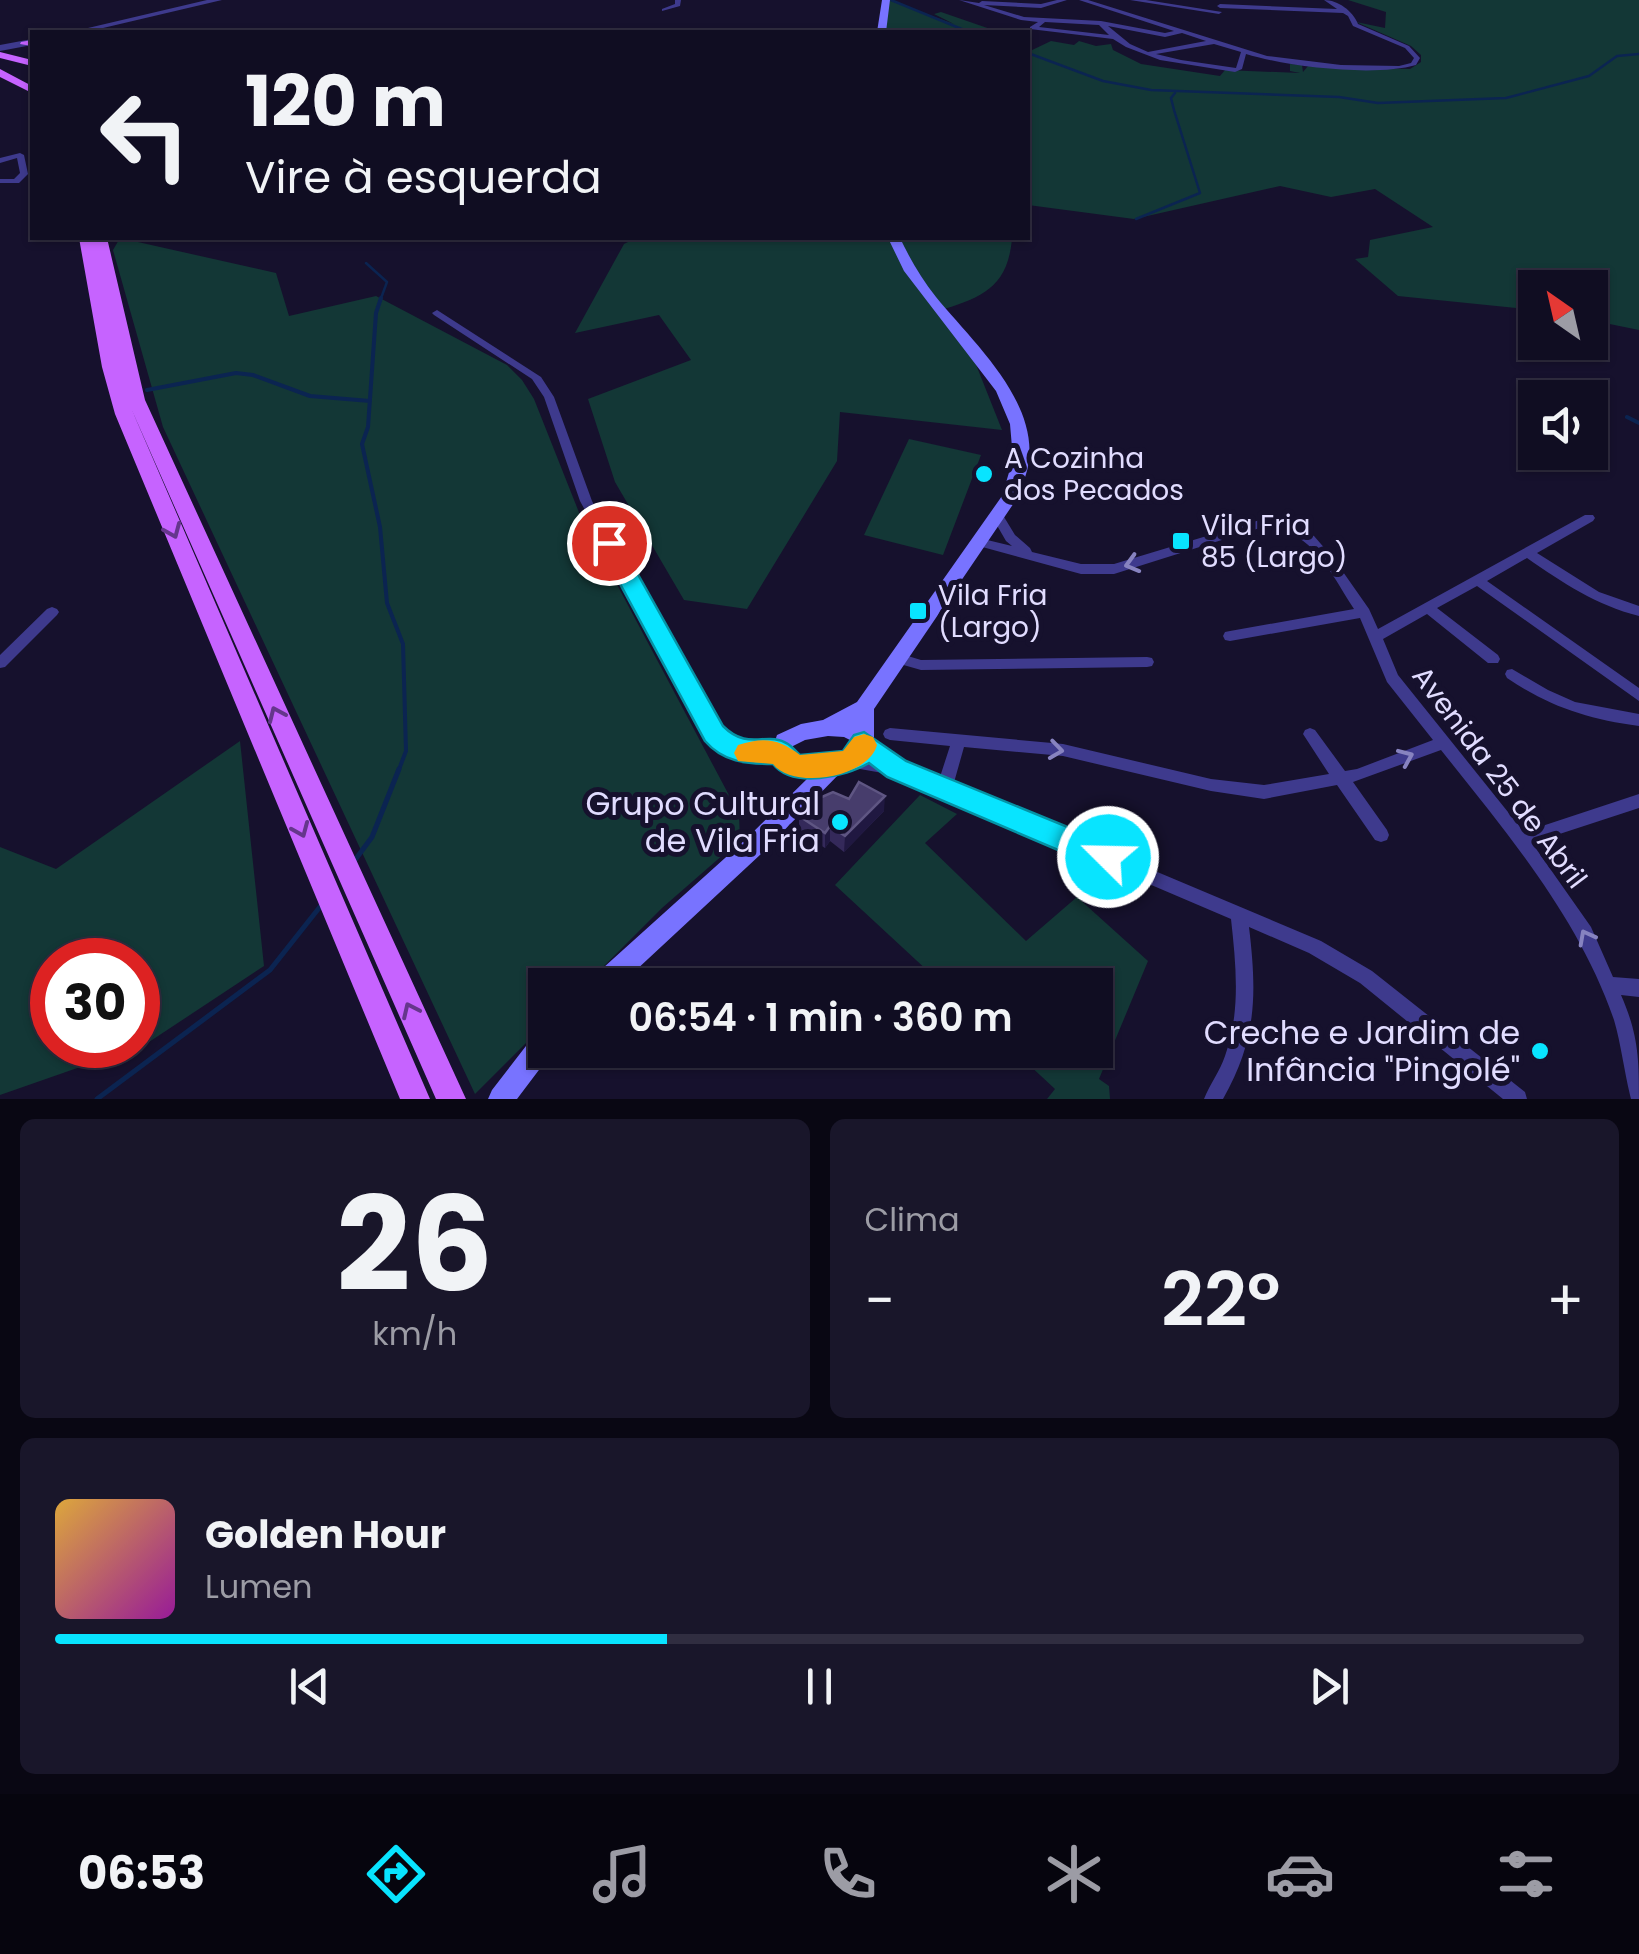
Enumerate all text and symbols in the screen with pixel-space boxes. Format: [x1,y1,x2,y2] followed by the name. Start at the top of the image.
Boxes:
[245,52,446,151] text: 120 m
[80,70,210,200] icon: left
[245,146,602,209] text: Vire à esquerda
[1518,270,1608,360] north arrow
[1518,270,1608,470] map controls
[1518,380,1608,470] button: sound
[1004,439,1184,510] place label: A Cozinha dos Pecados
[973,463,995,485] marker: A Cozinha dos Pecados
[567,501,652,586] pin
[1201,506,1347,577] place label: Vila Fria 85 (Largo)
[582,516,637,571] icon: arrive
[161,521,181,539] one-way arrow
[1170,530,1192,552] marker: Vila Fria 85 (Largo)
[1124,552,1141,573] one-way arrow
[938,576,1047,647] place label: Vila Fria (Largo)
[907,600,929,622] marker: Vila Fria (Largo)
[1403,658,1596,896] street label: Avenida 25 de Abril
[268,706,288,724] one-way arrow
[1047,738,1064,759] one-way arrow
[1396,749,1414,769] one-way arrow
[585,781,820,863] place label: Grupo Cultural de Vila Fria
[1056,805,1160,909] position arrow
[829,811,851,833] marker: Grupo Cultural de Vila Fria
[289,820,309,838] one-way arrow
[1579,930,1598,948] one-way arrow
[30,938,160,1068] speed limit sign: 30
[629,991,1012,1044] text: 06:54 · 1 min · 360 m
[403,1002,423,1020] one-way arrow
[1204,1010,1520,1092] place label: Creche e Jardim de Infância "Pingolé"
[1529,1040,1551,1062] marker: Creche e Jardim de Infância "Pingolé"
[336,1153,493,1336] text: 26
[865,1197,960,1242] text: Clima
[1161,1247,1280,1352] text: 22°
[865,1262,895,1339] text: −
[1546,1262,1584,1339] text: +
[372,1311,457,1356] text: km/h
[205,1508,446,1561] text: Golden Hour
[205,1564,313,1609] text: Lumen
[282,1659,337,1714] icon: previous
[792,1659,847,1714] icon: pause
[1302,1659,1357,1714] icon: next
[361,1839,431,1909] icon: directions
[587,1839,657,1909] icon: music
[813,1839,883,1909] icon: phone
[1039,1839,1109,1909] icon: climate
[1265,1839,1335,1909] icon: car
[1491,1839,1561,1909] icon: filters
[78,1842,205,1905] text: 06:53

